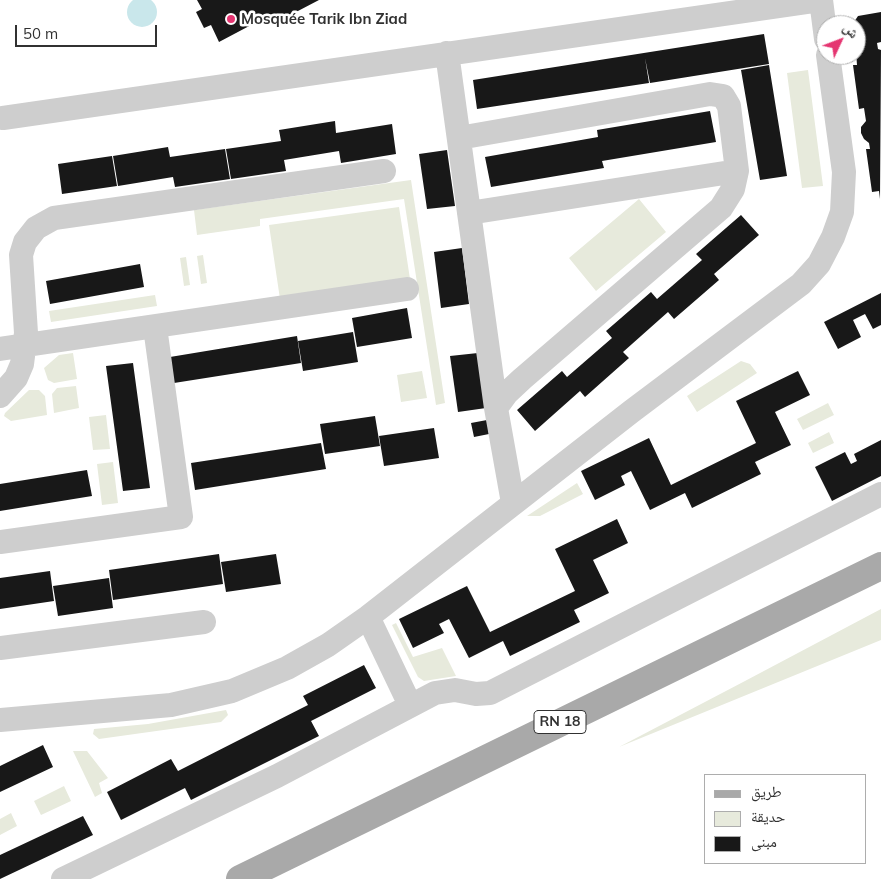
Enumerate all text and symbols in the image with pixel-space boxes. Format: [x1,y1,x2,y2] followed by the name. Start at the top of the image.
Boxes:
[241,10,407,28] place label: Mosquée Tarik Ibn Ziad
[225,13,237,25] marker: Mosquée Tarik Ibn Ziad
[18,15,160,47] scale bar
[816,15,866,65] north arrow
[840,19,863,42] text: ش
[23,24,58,43] text: 50 m
[534,710,586,734] road number: RN 18
[704,774,866,864] legend
[751,782,782,801] text: طريق
[751,807,785,826] text: حديقة
[751,832,777,851] text: مبنى

